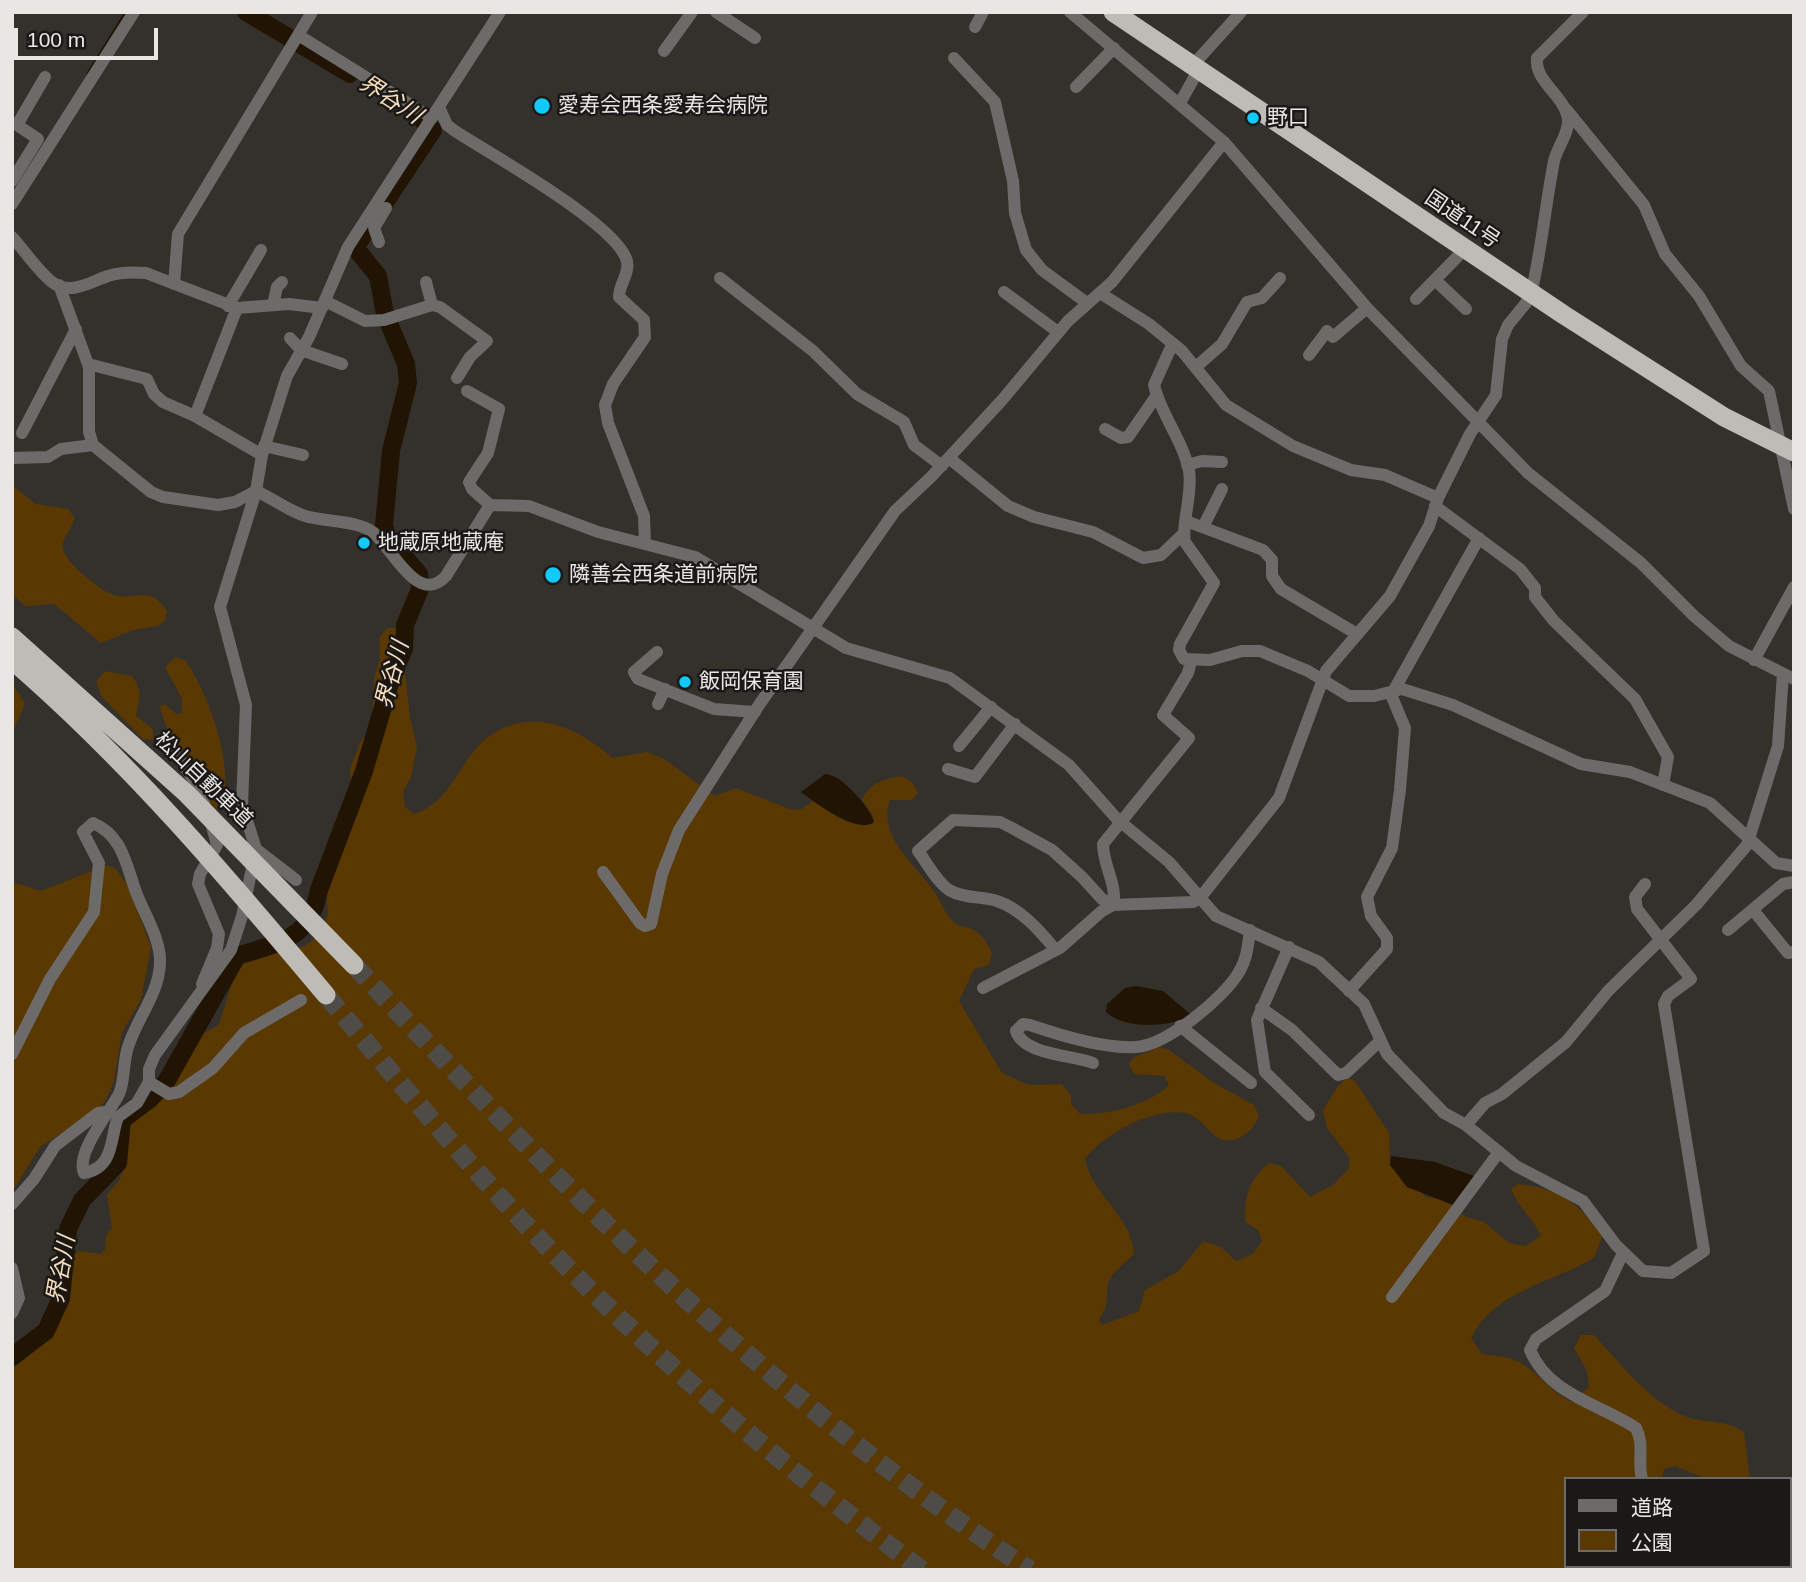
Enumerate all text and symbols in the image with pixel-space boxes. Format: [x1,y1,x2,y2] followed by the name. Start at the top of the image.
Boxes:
[18,14,161,58] scale bar
[27,28,85,51] text: 100 m
[354,70,426,130] water label: 界谷川
[558,93,768,119] place label: 愛寿会西条愛寿会病院
[532,96,552,116] marker: 愛寿会西条愛寿会病院
[1267,105,1309,131] place label: 野口
[1245,110,1261,126] marker: 野口
[1420,186,1504,254] street label: 国道11号
[378,530,504,556] place label: 地蔵原地蔵庵
[356,535,372,551] marker: 地蔵原地蔵庵
[569,562,758,588] place label: 隣善会西条道前病院
[543,565,563,585] marker: 隣善会西条道前病院
[371,638,415,712] water label: 界谷川
[699,669,804,695] place label: 飯岡保育園
[677,674,693,690] marker: 飯岡保育園
[149,727,257,833] street label: 松山自動車道
[42,1234,82,1306] water label: 界谷川
[1564,1477,1792,1568] legend
[1631,1496,1673,1519] text: 道路
[1631,1531,1673,1554] text: 公園

